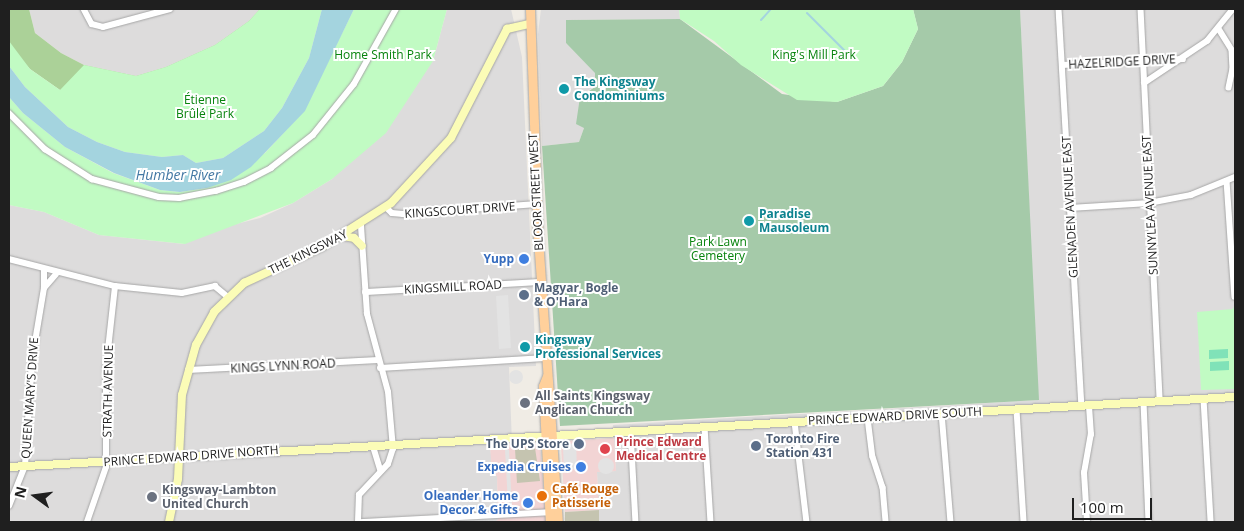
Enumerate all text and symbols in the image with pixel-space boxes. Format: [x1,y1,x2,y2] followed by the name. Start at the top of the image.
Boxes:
[334,48,432,62] park label: Home Smith Park
[772,48,856,62] park label: King's Mill Park
[1068,52,1176,72] street label: HAZELRIDGE DRIVE
[574,75,665,103] place label: The Kingsway Condominiums
[558,83,570,95] marker: The Kingsway Condominiums
[176,93,234,121] park label: Étienne Brûlé Park
[526,133,546,251] street label: BLOOR STREET WEST
[1139,135,1161,275] street label: SUNNYLEA AVENUE EAST
[1059,136,1081,278] street label: GLENADEN AVENUE EAST
[136,167,220,183] water label: Humber River
[404,199,516,221] street label: KINGSCOURT DRIVE
[759,207,829,235] place label: Paradise Mausoleum
[743,215,755,227] marker: Paradise Mausoleum
[266,227,350,277] street label: THE KINGSWAY
[689,235,747,263] park label: Park Lawn Cemetery
[483,252,514,266] place label: Yupp
[518,253,530,265] marker: Yupp
[404,277,502,297] street label: KINGSMILL ROAD
[534,281,618,309] place label: Magyar, Bogle & O'Hara
[518,289,530,301] marker: Magyar, Bogle & O'Hara
[535,333,661,361] place label: Kingsway Professional Services
[19,337,41,459] street label: QUEEN MARY'S DRIVE
[519,341,531,353] marker: Kingsway Professional Services
[100,345,116,437] street label: STRATH AVENUE
[230,356,336,376] street label: KINGS LYNN ROAD
[535,389,650,417] place label: All Saints Kingsway Anglican Church
[519,397,531,409] marker: All Saints Kingsway Anglican Church
[808,404,982,428] street label: PRINCE EDWARD DRIVE SOUTH
[766,432,840,460] place label: Toronto Fire Station 431
[616,435,706,463] place label: Prince Edward Medical Centre
[486,437,569,451] place label: The UPS Store
[573,438,585,450] marker: The UPS Store
[750,440,762,452] marker: Toronto Fire Station 431
[598,442,612,456] marker: Prince Edward Medical Centre
[103,443,279,469] street label: PRINCE EDWARD DRIVE NORTH
[477,460,571,474] place label: Expedia Cruises
[575,461,587,473] marker: Expedia Cruises
[10,471,60,521] north arrow
[552,482,619,510] place label: Café Rouge Patisserie
[162,483,276,511] place label: Kingsway-Lambton United Church
[9,484,31,500] text: N
[1074,488,1154,520] scale bar
[424,489,518,517] place label: Oleander Home Decor & Gifts
[536,490,548,502] marker: Café Rouge Patisserie
[146,491,158,503] marker: Kingsway-Lambton United Church
[522,497,534,509] marker: Oleander Home Decor & Gifts
[1080,497,1124,517] text: 100 m

